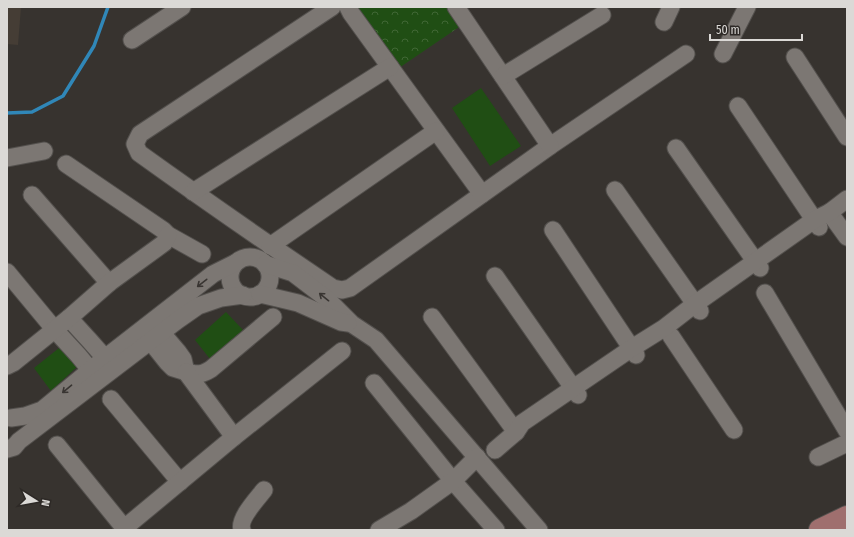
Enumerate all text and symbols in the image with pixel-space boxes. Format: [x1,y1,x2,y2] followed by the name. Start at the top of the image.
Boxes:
[710,16,802,42] scale bar
[716,23,740,37] text: 50 m
[196,278,207,287] one-way arrow
[318,293,329,301] one-way arrow
[62,385,72,394] one-way arrow
[16,481,56,521] north arrow
[38,498,52,507] text: N

